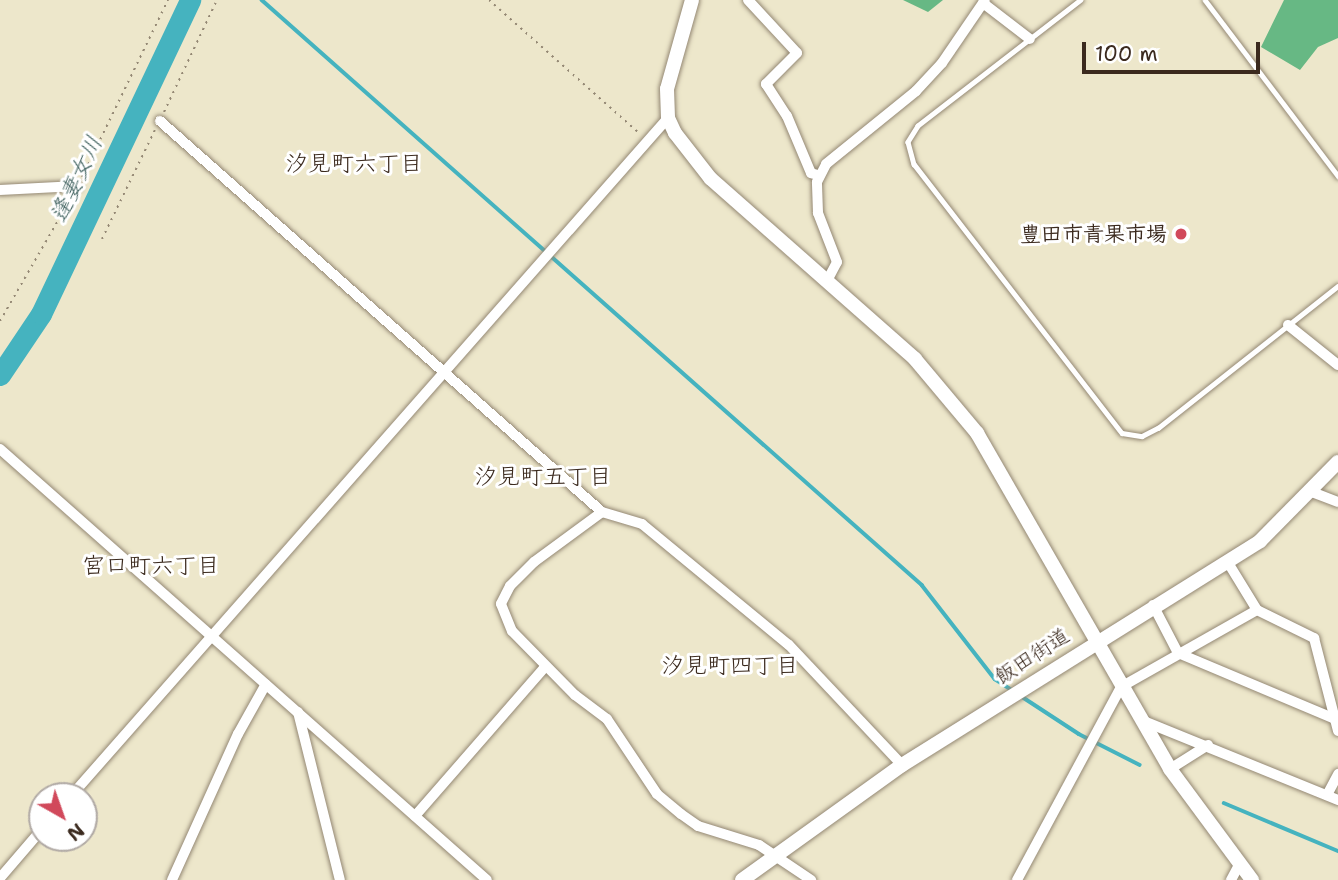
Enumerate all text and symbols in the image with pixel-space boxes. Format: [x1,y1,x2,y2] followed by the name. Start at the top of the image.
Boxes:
[1086,28,1264,72] scale bar
[1095,40,1158,68] text: 100 m
[44,131,108,227] water label: 逢妻女川
[285,149,423,177] district label: 汐見町六丁目
[1020,221,1167,247] place label: 豊田市青果市場
[1173,226,1189,242] marker: 豊田市青果市場
[474,462,612,490] district label: 汐見町五丁目
[82,551,220,579] district label: 宮口町六丁目
[990,623,1074,689] street label: 飯田街道
[661,651,799,679] district label: 汐見町四丁目
[28,782,98,852] north arrow
[62,818,89,846] text: N

